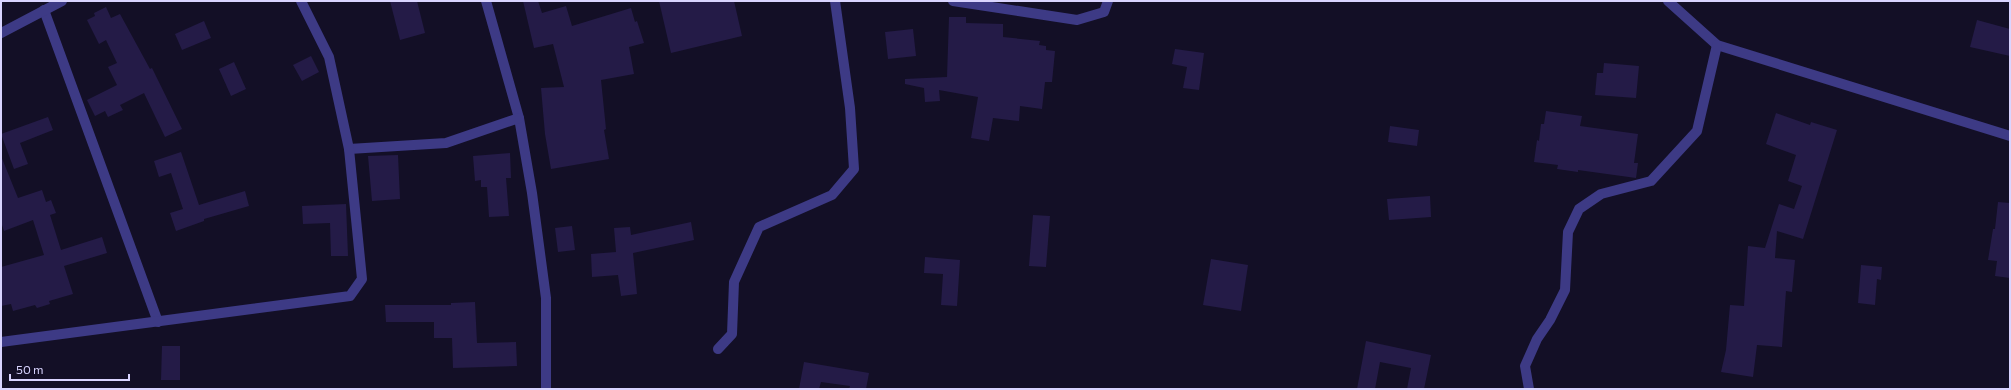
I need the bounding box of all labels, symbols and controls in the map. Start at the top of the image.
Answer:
scale bar [10,356,129,382]
text: 50 m [16,362,44,376]

